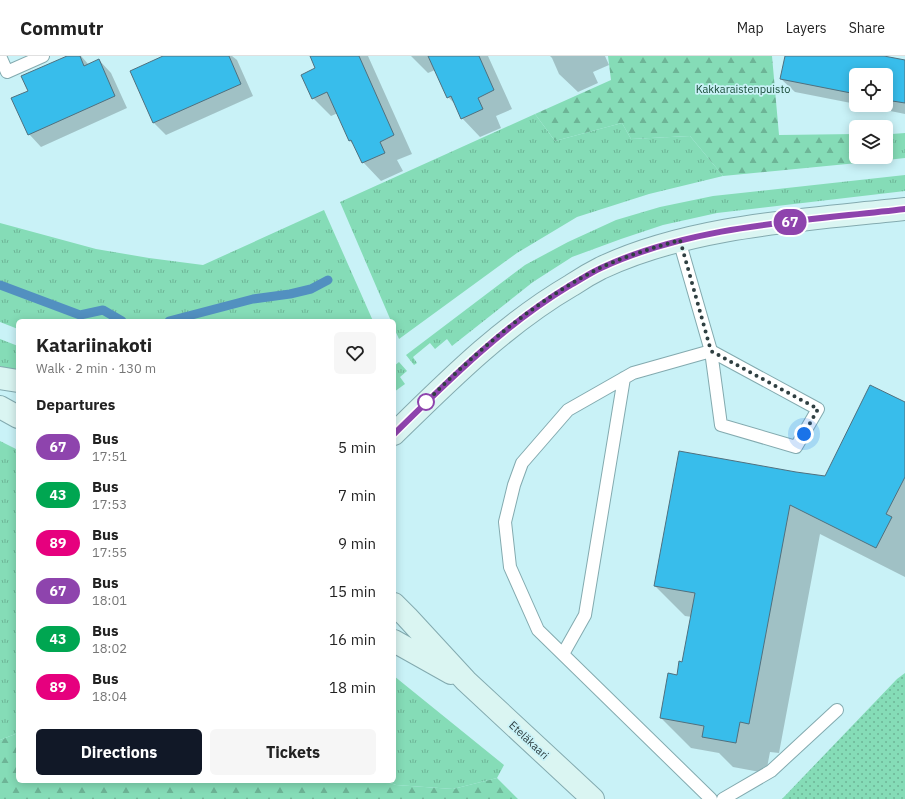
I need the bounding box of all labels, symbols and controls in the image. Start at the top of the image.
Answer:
text: Commutr [20,16,103,40]
text: Map [737,19,764,37]
text: Layers [786,19,827,37]
text: Share [849,19,885,37]
map controls [849,68,893,164]
button: locate [849,68,893,112]
park label: Kakkaraistenpuisto [696,82,790,96]
button: layers [849,120,893,164]
line badge: 67 [772,209,808,235]
text: 67 [782,213,798,231]
button: heart [334,332,376,374]
text: Katariinakoti [36,333,152,357]
text: Walk · 2 min · 130 m [36,360,156,377]
unlabelled marker [417,393,435,411]
text: Departures [36,395,115,414]
your location [794,424,814,444]
text: Bus [92,429,119,448]
text: 67 [50,438,66,456]
text: 5 min [338,438,376,457]
text: 17:51 [92,448,127,465]
text: Bus [92,477,119,496]
text: 43 [50,486,66,504]
text: 7 min [338,486,376,505]
text: 17:53 [92,496,127,513]
text: Bus [92,525,119,544]
text: 89 [50,534,66,552]
text: 9 min [338,534,376,553]
text: 17:55 [92,544,127,561]
text: Bus [92,573,119,592]
text: 67 [50,582,66,600]
text: 15 min [329,582,376,601]
text: 18:01 [92,592,127,609]
text: Bus [92,621,119,640]
text: 43 [50,630,66,648]
text: 16 min [329,630,376,649]
text: 18:02 [92,640,127,657]
text: Bus [92,669,119,688]
text: 89 [50,678,66,696]
text: 18 min [329,678,376,697]
text: 18:04 [92,688,127,705]
street label: Eteläkaari [506,718,552,762]
button: Directions [36,729,202,775]
button: Tickets [210,729,376,775]

